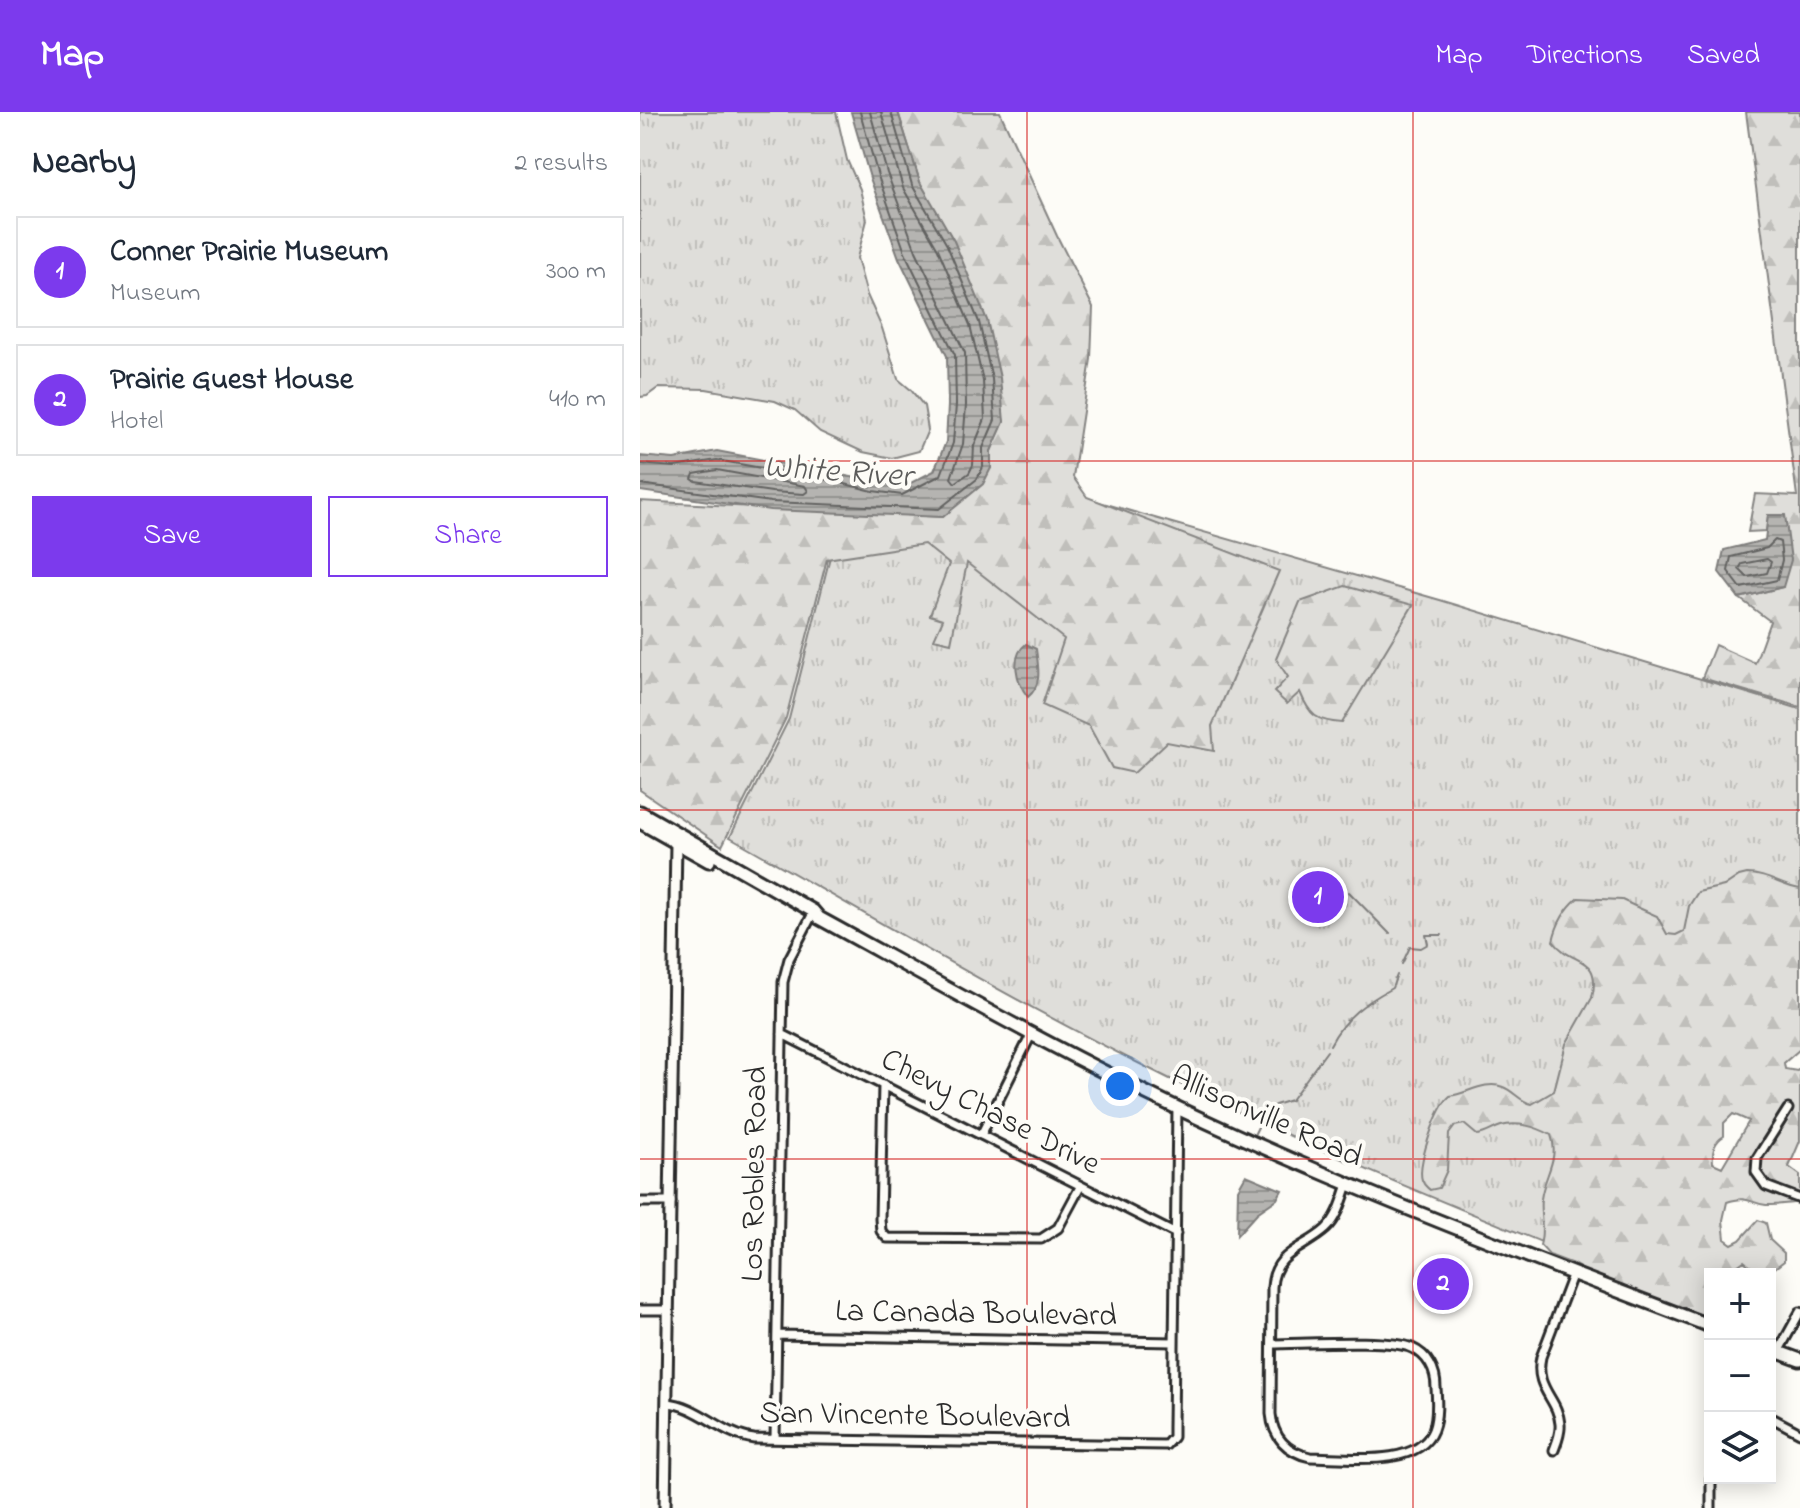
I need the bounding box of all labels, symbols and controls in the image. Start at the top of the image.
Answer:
text: Map [40,28,104,84]
text: Map [1435,36,1483,77]
text: Directions [1527,36,1643,77]
text: Saved [1687,36,1760,77]
text: Nearby [32,139,136,189]
text: 2 results [515,145,608,183]
text: Conner Prairie Museum [110,231,388,275]
text: 1 [56,253,64,291]
text: 300 m [546,253,606,291]
text: Museum [110,275,200,313]
text: Prairie Guest House [110,359,353,403]
text: 2 [54,381,66,419]
text: 410 m [549,381,606,419]
text: Hotel [110,403,163,441]
water label: White River [762,443,918,503]
button: Save [32,496,312,577]
button: Share [328,496,608,577]
pin: 1 [1292,867,1344,927]
street label: Chevy Chase Drive [872,1037,1109,1189]
street label: Allisonville Road [1162,1055,1370,1181]
street label: Los Robles Road [731,1066,781,1282]
your location [1100,1066,1140,1106]
pin: 2 [1417,1254,1469,1314]
map controls [1704,1268,1776,1484]
button: + [1704,1268,1776,1340]
street label: La Canada Boulevard [835,1289,1117,1341]
button: − [1704,1340,1776,1412]
street label: San Vincente Boulevard [759,1391,1071,1443]
button: layers [1704,1412,1776,1484]

